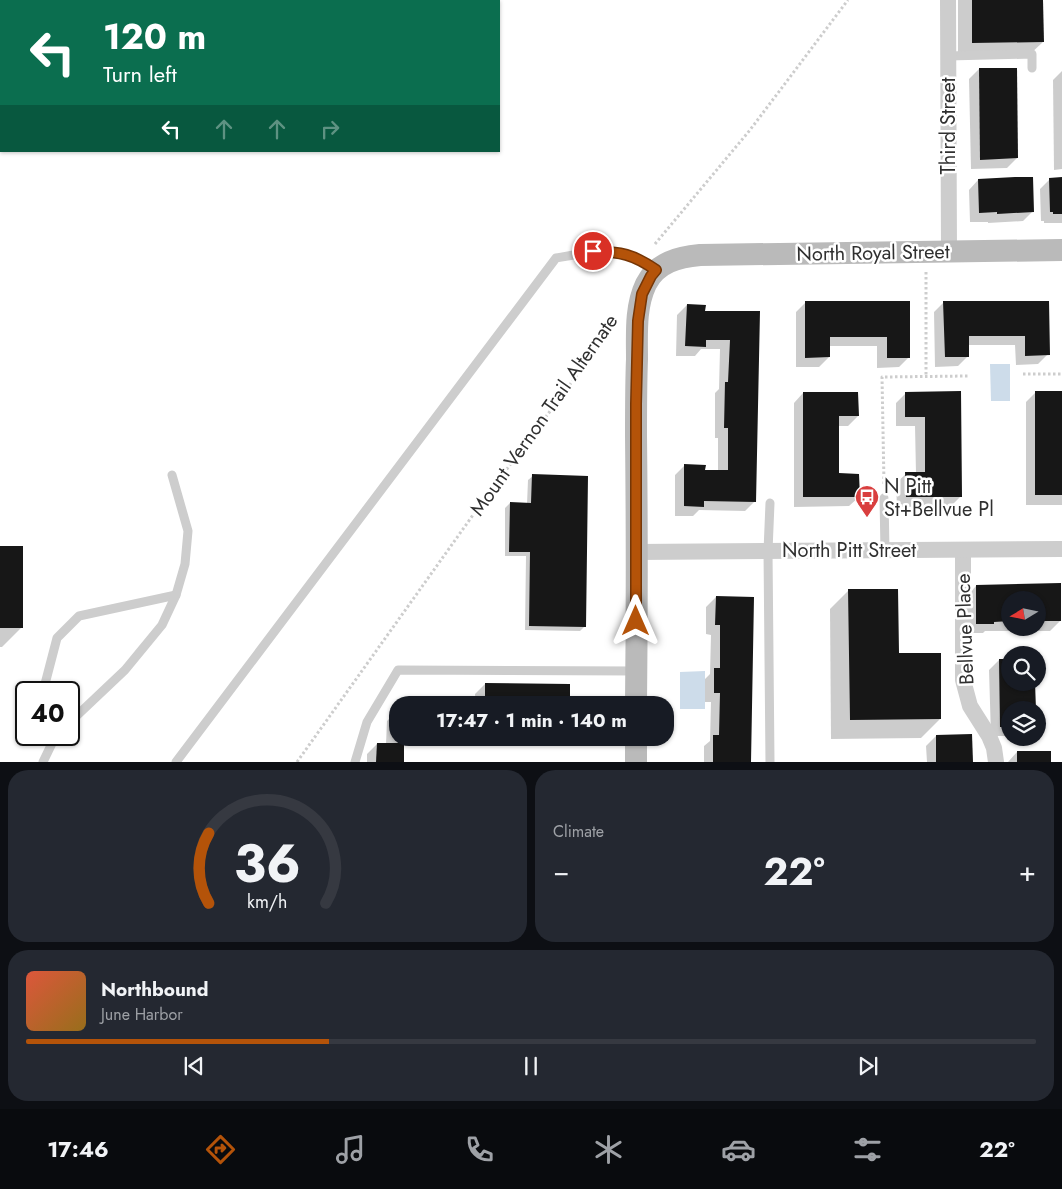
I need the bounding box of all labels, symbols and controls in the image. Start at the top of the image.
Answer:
text: 120 m [103,12,206,62]
icon: left [20,20,85,85]
text: Turn left [103,58,177,90]
street label: Third Street [934,77,963,174]
icon: left [157,115,185,143]
icon: ahead [210,115,238,143]
icon: ahead [263,115,291,143]
icon: right [316,115,344,143]
pin [572,230,614,272]
icon: arrive [579,237,607,265]
street label: North Royal Street [796,237,950,269]
street label: Mount Vernon Trail Alternate [463,308,625,522]
place label: N Pitt St+Bellvue Pl [884,472,994,524]
bus stop icon: N Pitt St+Bellvue Pl [854,484,880,518]
street label: North Pitt Street [782,536,916,565]
street label: Bellvue Place [949,573,981,685]
north arrow [1001,591,1046,636]
map controls [1001,591,1046,746]
position arrow [609,594,661,646]
button: search [1001,646,1046,691]
speed limit sign: 40 [15,681,80,746]
button: layers [1001,701,1046,746]
text: 17:47 · 1 min · 140 m [436,707,627,734]
text: Climate [553,820,604,843]
text: 36 [234,826,301,902]
text: 22° [764,844,825,899]
text: − [553,851,570,892]
text: + [1019,851,1036,892]
text: km/h [247,889,288,915]
text: Northbound [101,976,208,1003]
text: June Harbor [101,1003,183,1026]
icon: previous [180,1052,208,1080]
icon: pause [517,1052,545,1080]
icon: next [854,1052,882,1080]
icon: directions [203,1132,238,1167]
icon: music [333,1132,368,1167]
icon: phone [462,1132,497,1167]
icon: climate [591,1132,626,1167]
icon: car [721,1132,756,1167]
icon: filters [850,1132,885,1167]
text: 17:46 [47,1133,109,1165]
text: 22° [979,1133,1015,1165]

